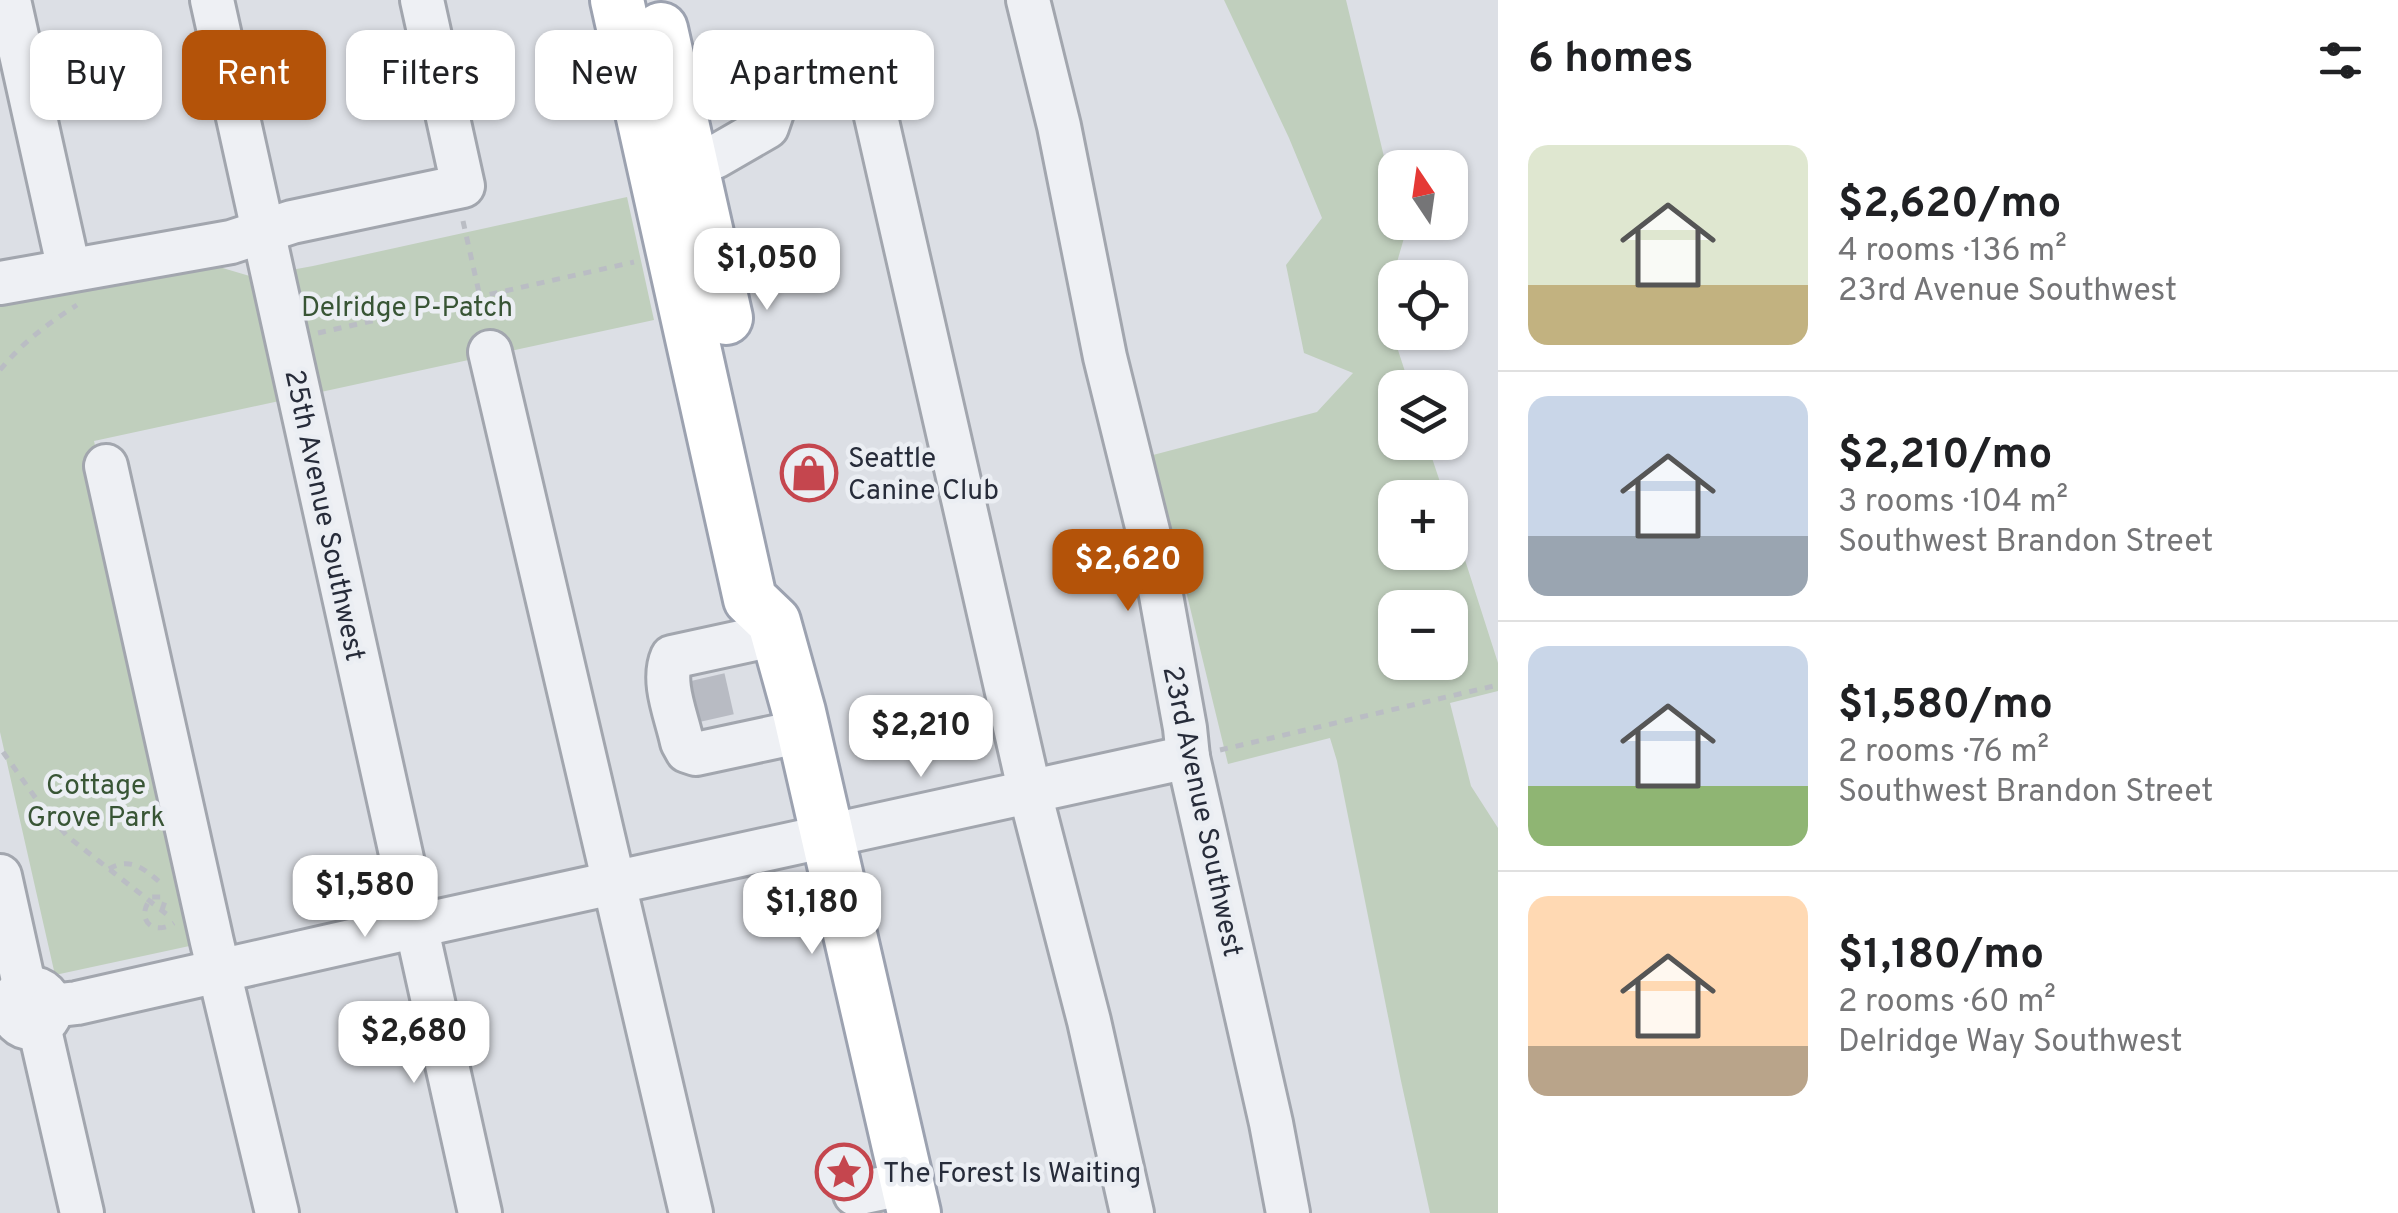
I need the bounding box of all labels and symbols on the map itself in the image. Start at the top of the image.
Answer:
north arrow [1378,150,1468,240]
pin: $1,050 [686,228,848,313]
park label: Delridge P-Patch [301,291,513,327]
street label: 25th Avenue Southwest [275,367,372,665]
place label: Seattle Canine Club [848,442,999,510]
shop icon: Seattle Canine Club [779,443,839,503]
pin: $2,620 [1047,529,1209,614]
street label: 23rd Avenue Southwest [1153,663,1250,960]
pin: $2,210 [840,695,1002,780]
park label: Cottage Grove Park [27,769,165,837]
pin: $1,580 [284,855,446,940]
pin: $1,180 [731,872,893,957]
pin: $2,680 [333,1001,495,1086]
place icon: The Forest Is Waiting [814,1142,874,1202]
place label: The Forest Is Waiting [883,1157,1141,1193]

